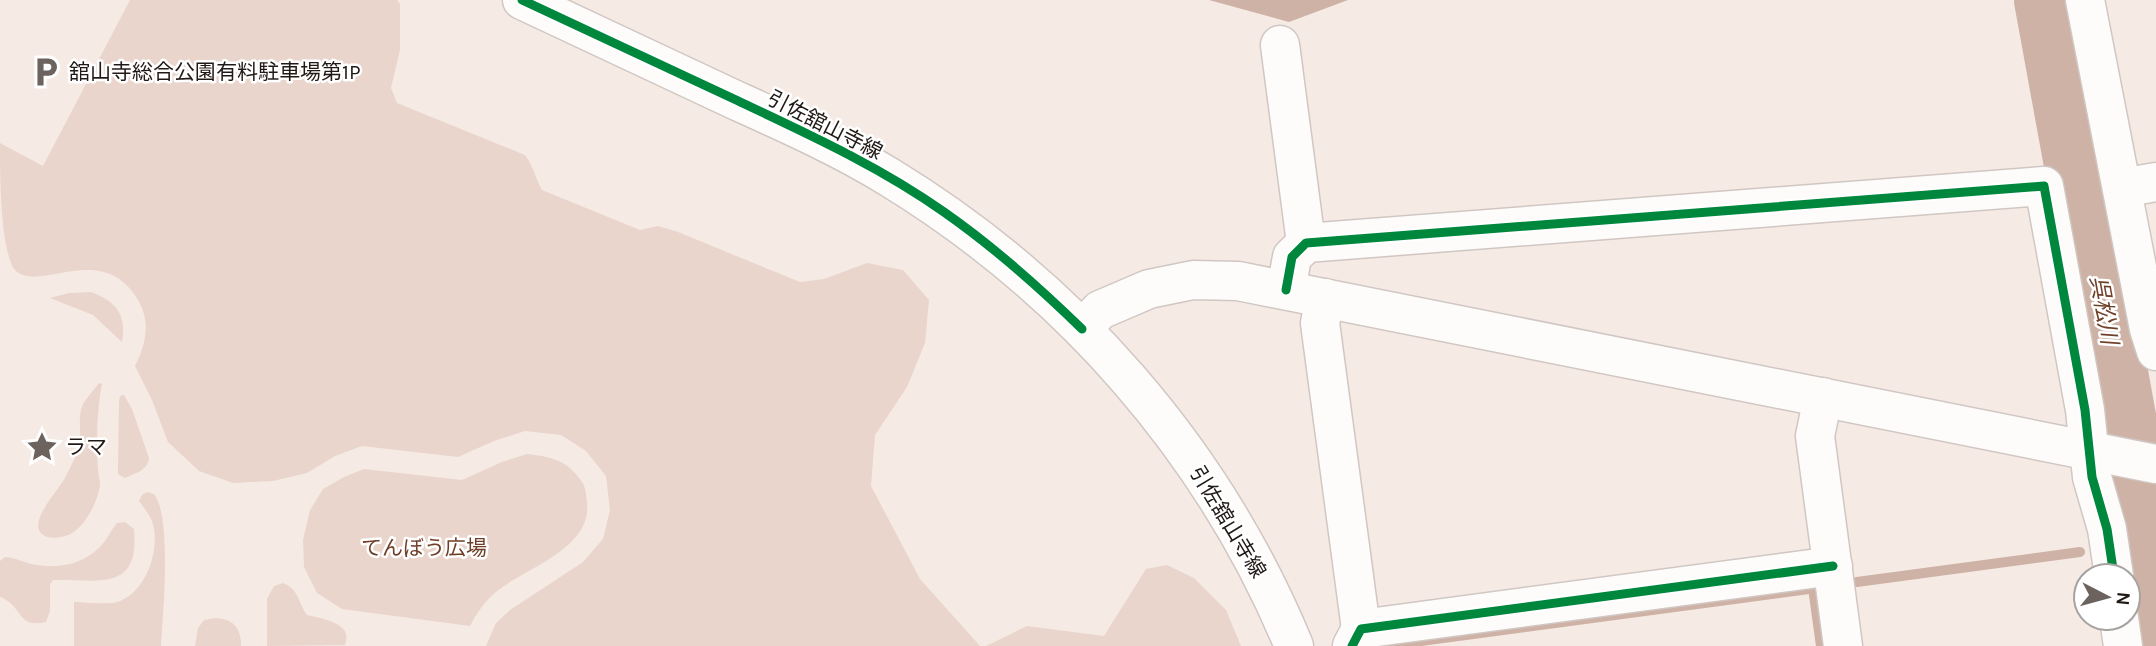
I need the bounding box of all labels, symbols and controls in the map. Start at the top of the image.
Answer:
parking icon: 舘山寺総合公園有料駐車場第1P [29,55,63,89]
place label: 舘山寺総合公園有料駐車場第1P [69,60,361,84]
street label: 引佐舘山寺線 [763,86,887,164]
water label: 呉松川 [2085,274,2124,349]
place icon: ラマ [25,430,59,464]
place label: ラマ [65,435,107,459]
street label: 引佐舘山寺線 [1185,462,1271,582]
park label: てんぼう広場 [361,536,487,560]
north arrow [2072,562,2142,632]
text: N [2111,591,2135,607]

